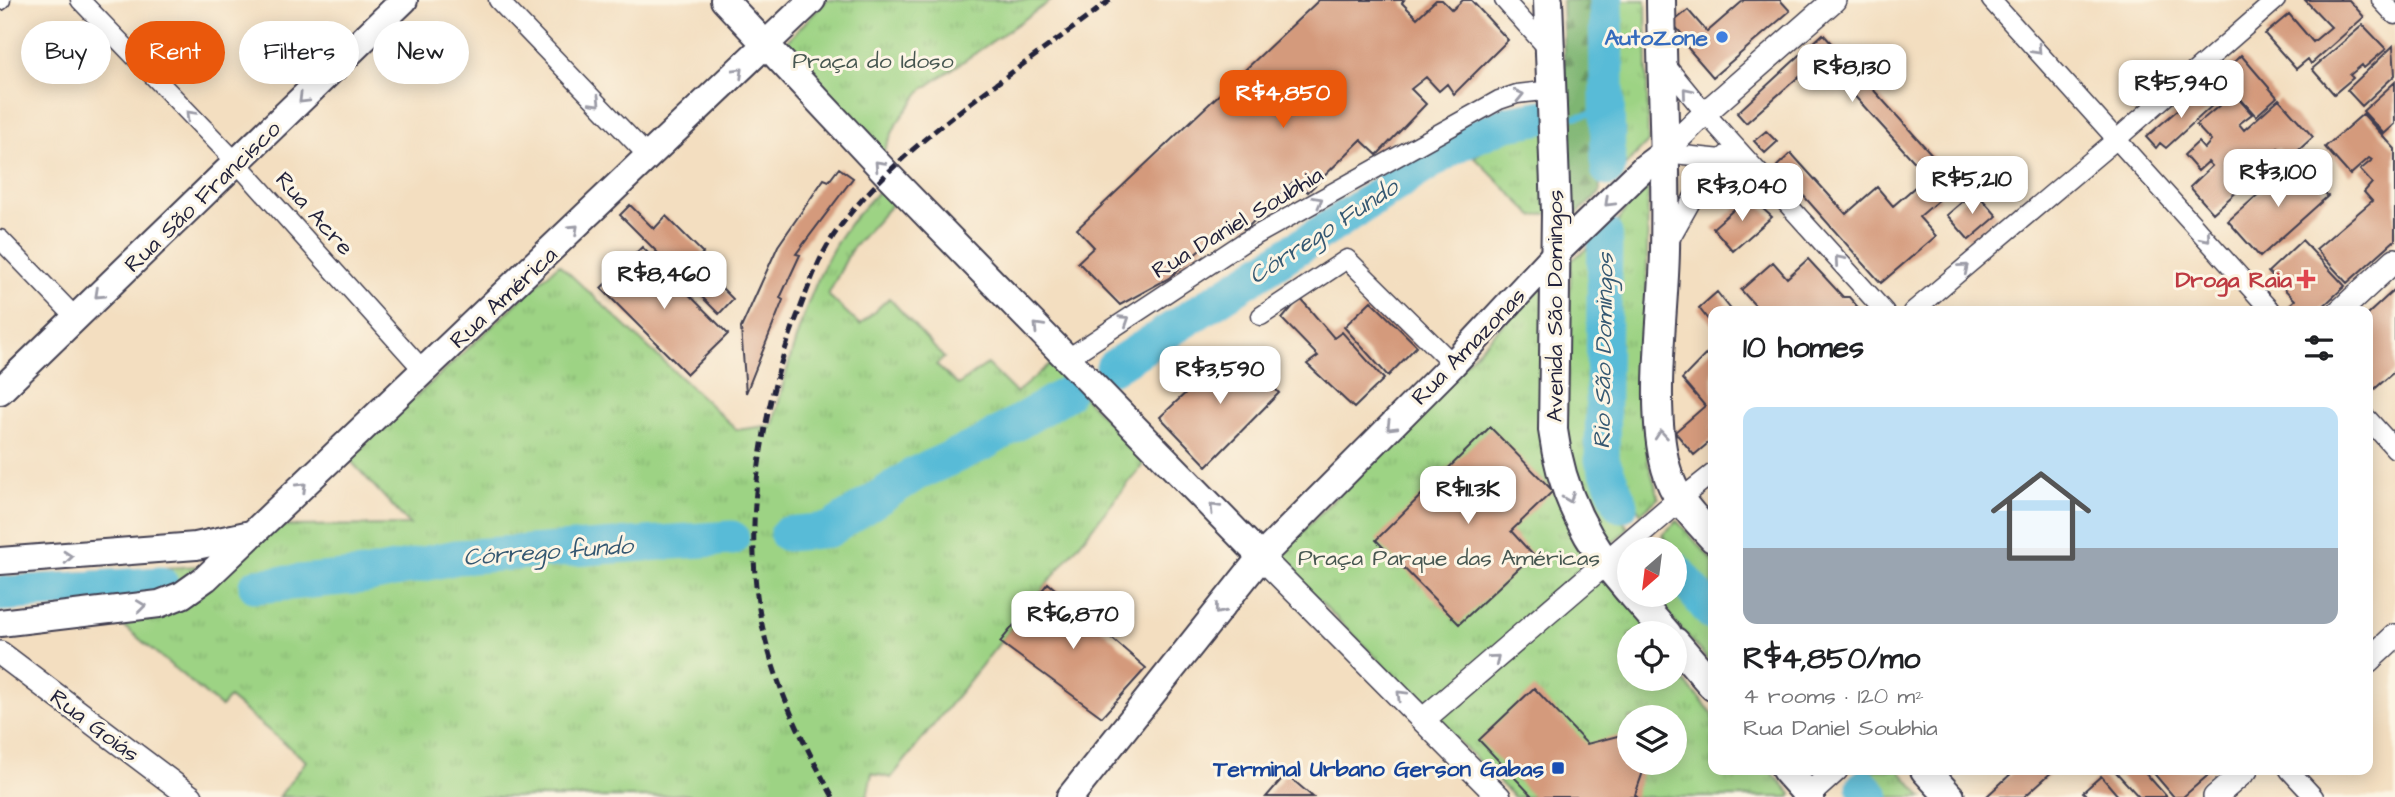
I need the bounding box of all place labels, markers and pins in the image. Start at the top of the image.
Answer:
place label: AutoZone [1604,22,1709,54]
marker: AutoZone [1714,29,1730,45]
pin: R$8,130 [1787,44,1917,104]
pin: R$5,940 [2116,60,2246,120]
pin: R$4,850 [1218,71,1348,130]
pin: R$3,100 [2213,150,2343,209]
pin: R$5,210 [1907,156,2037,216]
pin: R$3,040 [1677,164,1807,223]
pin: R$8,460 [599,252,729,311]
place label: Droga Raia [2175,264,2292,297]
marker: Droga Raia [2298,271,2314,287]
pin: R$3,590 [1155,346,1285,406]
pin: R$11.3K [1403,466,1533,526]
pin: R$6,870 [1008,592,1138,651]
place label: Terminal Urbano Gerson Gabas [1212,753,1544,785]
marker: Terminal Urbano Gerson Gabas [1550,760,1566,776]

